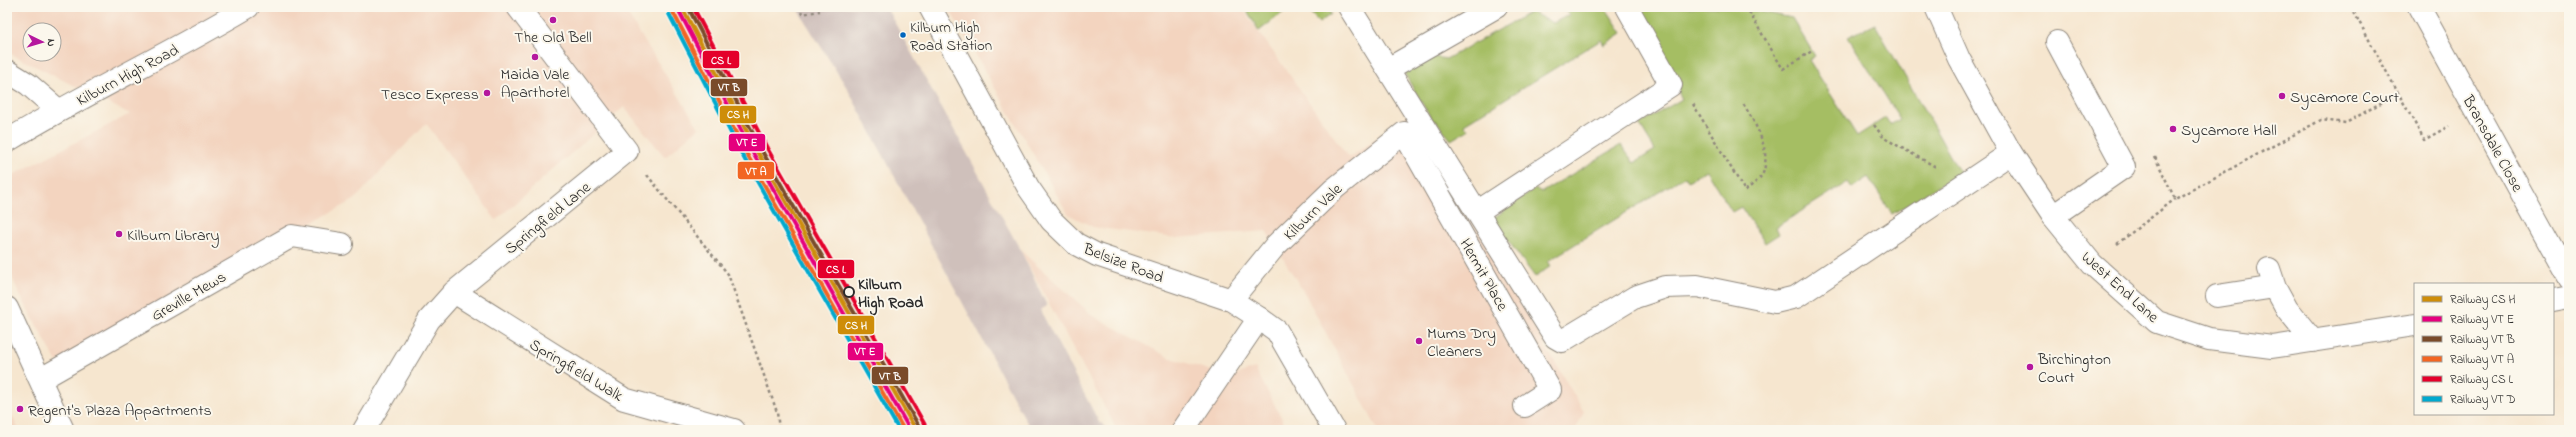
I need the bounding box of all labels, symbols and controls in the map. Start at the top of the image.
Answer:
marker: The Old Bell [548,15,558,25]
place label: Kilburn High Road Station [910,17,992,57]
north arrow [22,22,62,62]
place label: The Old Bell [514,26,592,50]
marker: Kilburn High Road Station [898,30,908,40]
text: N [43,38,59,47]
street label: Kilburn High Road [72,39,183,113]
line badge: CS L [702,50,740,69]
marker: Maida Vale Aparthotel [530,52,540,62]
text: CS L [711,53,732,69]
place label: Maida Vale Aparthotel [501,63,570,105]
line badge: VT B [710,78,748,97]
text: VT B [717,80,740,96]
place label: Tesco Express [381,83,479,107]
place label: Sycamore Court [2290,86,2399,110]
marker: Tesco Express [482,88,492,98]
street label: Bransdale Close [2455,90,2529,197]
marker: Sycamore Court [2277,91,2287,101]
line badge: CS H [719,105,757,124]
text: CS H [727,107,750,123]
place label: Sycamore Hall [2181,119,2277,143]
marker: Sycamore Hall [2168,124,2178,134]
line badge: VT E [728,133,766,152]
text: VT E [736,135,758,151]
line badge: VT A [737,161,775,180]
text: VT A [745,164,767,180]
street label: Springfield Lane [500,176,597,261]
street label: Kilburn Vale [1279,178,1349,247]
place label: Kilburn Library [127,224,220,248]
marker: Kilburn Library [114,229,124,239]
street label: Hermit Place [1453,234,1514,316]
street label: Belsize Road [1079,237,1167,290]
street label: West End Lane [2075,246,2164,330]
line badge: CS L [817,259,855,279]
text: CS L [826,262,847,278]
street label: Greville Mews [147,266,231,328]
place label: Kilburn High Road [858,273,923,316]
legend [2414,283,2554,415]
marker: Kilburn High Road [843,286,855,298]
text: Railway CS H [2450,291,2516,310]
text: Railway VT E [2450,311,2514,330]
line badge: CS H [837,315,875,335]
text: CS H [845,318,868,334]
place label: Mums Dry Cleaners [1427,322,1496,364]
text: Railway VT B [2450,331,2515,350]
street label: Springfield Walk [524,333,628,409]
marker: Mums Dry Cleaners [1414,336,1424,346]
line badge: VT E [847,342,884,361]
text: VT E [854,344,876,360]
place label: Birchington Court [2037,348,2111,390]
text: Railway VT A [2450,351,2514,370]
marker: Birchington Court [2025,362,2035,372]
line badge: VT B [871,366,909,385]
text: VT B [878,369,901,385]
text: Railway CS L [2450,371,2514,390]
text: Railway VT D [2450,391,2516,410]
place label: Regent's Plaza Appartments [28,399,212,423]
marker: Regent's Plaza Appartments [15,404,25,414]

